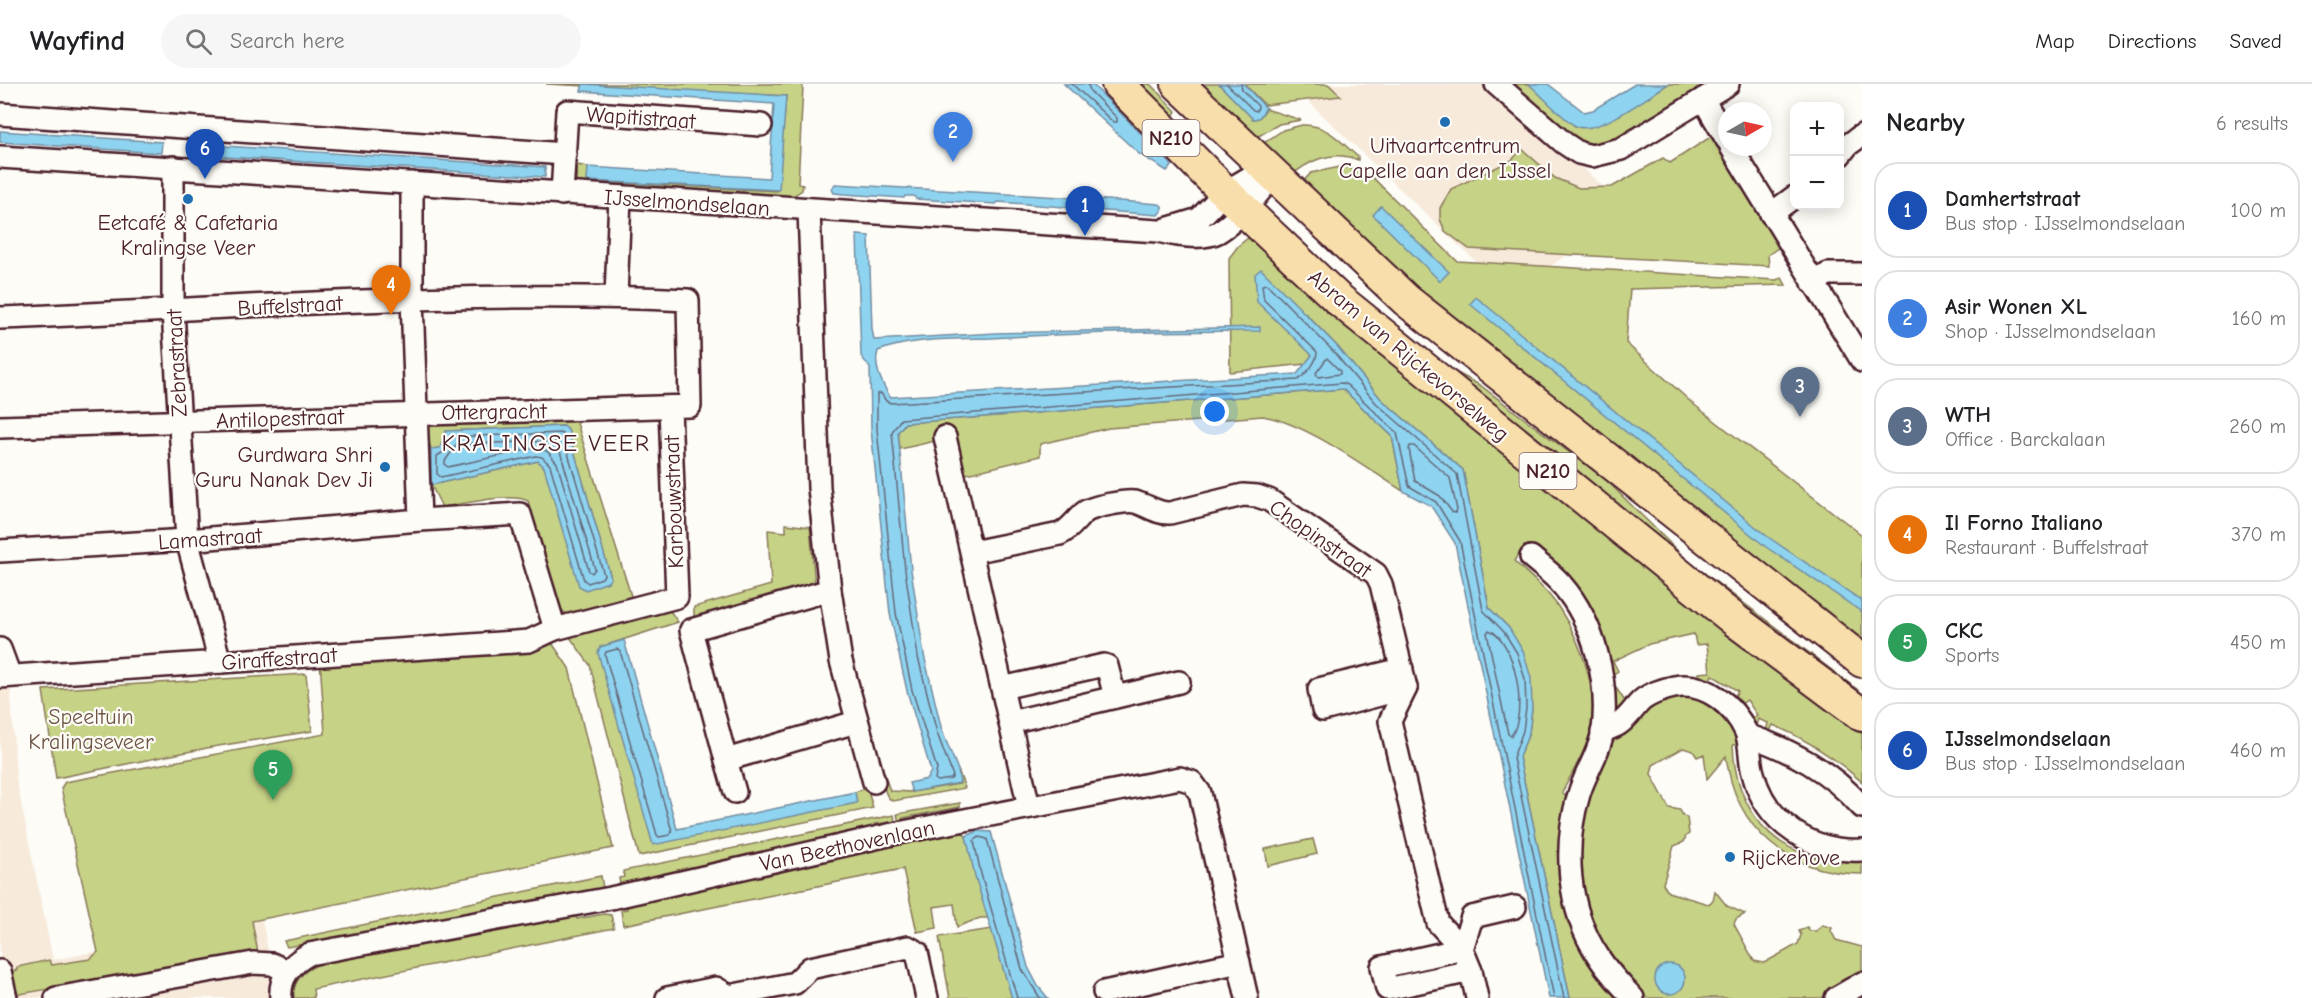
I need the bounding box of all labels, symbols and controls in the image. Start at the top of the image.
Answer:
search box [161,14,581,68]
text: Wayfind [30,25,125,57]
icon: search [182,25,215,58]
text: Search here [230,28,345,54]
text: Map [2035,29,2075,53]
text: Directions [2108,29,2197,53]
text: Saved [2230,29,2282,53]
street label: Wapitistraat [585,101,697,135]
north arrow [1718,102,1772,156]
map controls [1790,102,1844,210]
button: + [1790,102,1844,156]
text: Nearby [1886,108,1965,138]
pin: 2 [934,112,972,162]
text: 6 results [2216,112,2288,135]
marker: Uitvaartcentrum Capelle aan den IJssel [1438,115,1452,129]
road number: N210 [1142,120,1200,156]
pin: 6 [186,130,224,179]
place label: Uitvaartcentrum Capelle aan den IJssel [1339,133,1551,184]
button: − [1790,156,1844,210]
street label: IJsselmondselaan [603,184,771,222]
pin: 1 [1066,186,1104,236]
text: Damhertstraat [1945,186,2080,212]
marker: Eetcafé & Cafetaria Kralingse Veer [181,192,195,206]
text: 1 [1904,199,1911,222]
text: 100 m [2231,199,2286,222]
place label: Eetcafé & Cafetaria Kralingse Veer [98,210,278,261]
text: Bus stop · IJsselmondselaan [1945,212,2185,235]
street label: Abram van Rijckevorselweg [1303,264,1514,447]
pin: 4 [372,266,410,315]
street label: Buffelstraat [237,290,344,322]
text: Asir Wonen XL [1945,294,2087,320]
text: 2 [1903,307,1912,330]
text: 160 m [2232,307,2286,330]
street label: Zebrastraat [161,308,193,418]
text: Shop · IJsselmondselaan [1945,320,2156,343]
pin: 3 [1780,368,1820,417]
your location [1200,397,1229,426]
street label: Ottergracht [441,398,548,426]
text: WTH [1945,402,1991,428]
street label: Antilopestraat [216,404,345,434]
text: 3 [1903,415,1912,438]
text: 260 m [2229,415,2286,438]
text: Office · Barckalaan [1945,428,2105,451]
district label: KRALINGSE VEER [442,429,650,457]
street label: Karbouwstraat [659,434,689,569]
place label: Gurdwara Shri Guru Nanak Dev Ji [195,442,373,493]
road number: N210 [1520,453,1576,489]
marker: Gurdwara Shri Guru Nanak Dev Ji [378,460,392,474]
street label: Chopinstraat [1264,494,1377,584]
text: Il Forno Italiano [1945,510,2103,536]
street label: Lamastraat [157,522,264,556]
text: 4 [1903,523,1912,546]
text: 370 m [2231,523,2286,546]
text: Restaurant · Buffelstraat [1945,536,2148,559]
text: CKC [1945,618,1983,644]
text: 5 [1902,631,1913,654]
text: 450 m [2230,631,2286,654]
street label: Giraffestraat [220,642,339,676]
text: Sports [1945,644,1999,667]
park label: Speeltuin Kralingseveer [28,704,154,755]
text: IJsselmondselaan [1945,726,2111,752]
text: 6 [1902,739,1913,762]
text: 460 m [2230,739,2286,762]
pin: 5 [254,750,292,800]
text: Bus stop · IJsselmondselaan [1945,752,2185,775]
street label: Van Beethovenlaan [757,815,937,877]
place label: Rijckehove [1742,845,1840,871]
marker: Rijckehove [1723,850,1737,864]

